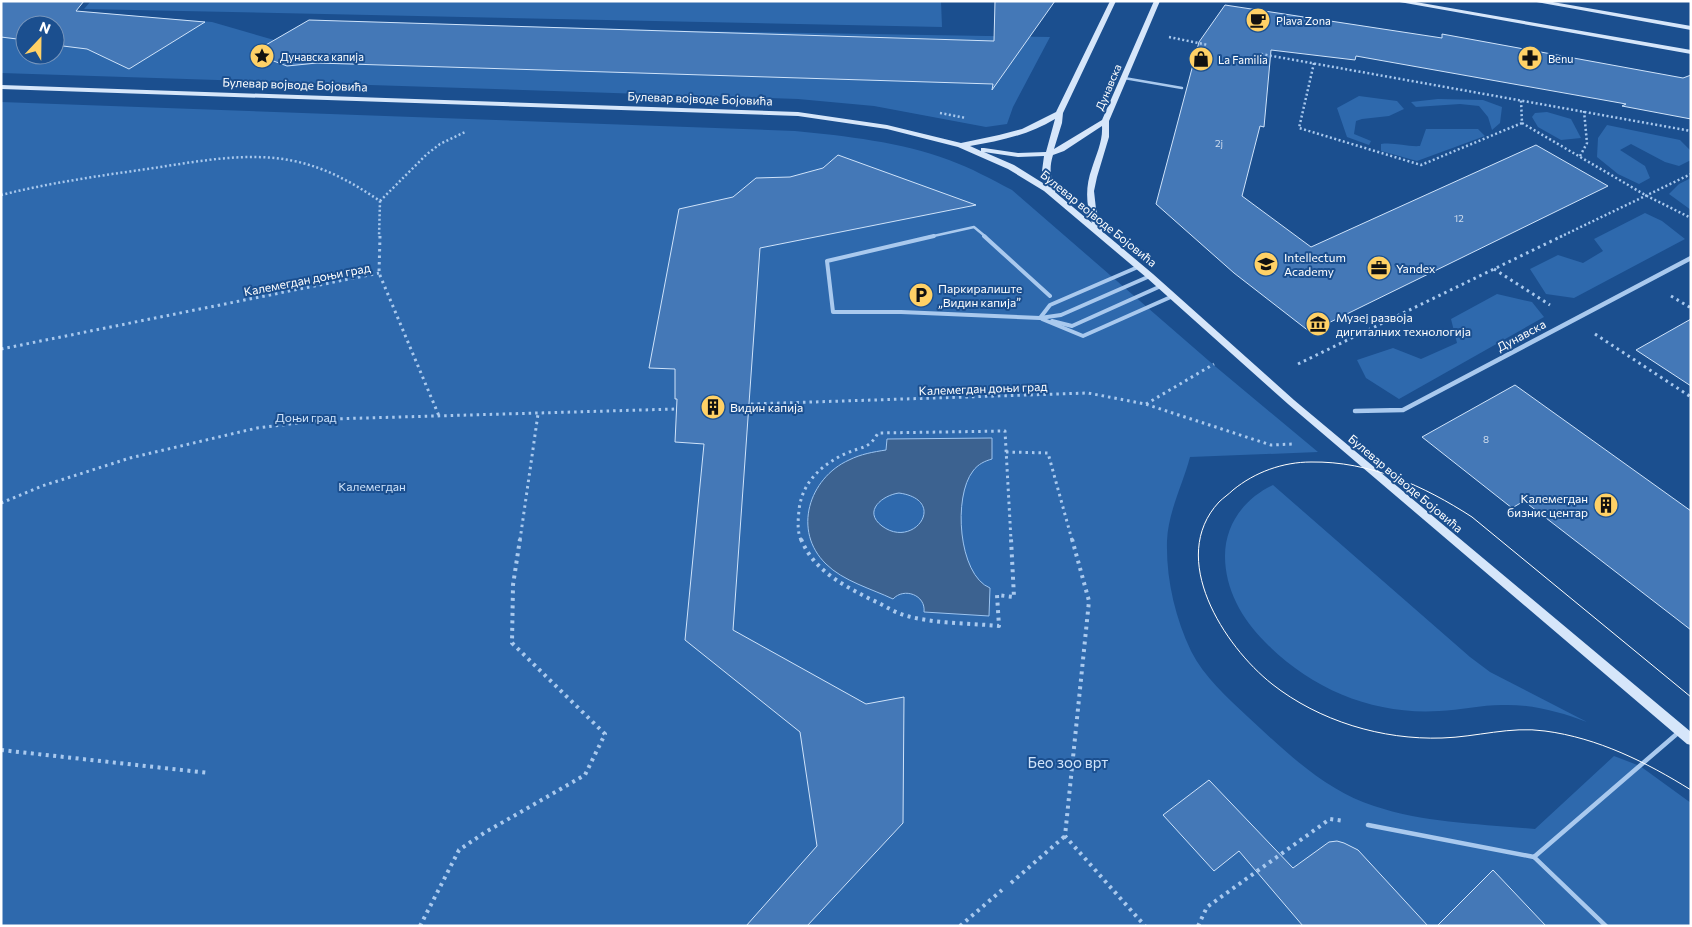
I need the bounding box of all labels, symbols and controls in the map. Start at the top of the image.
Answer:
cafe icon: Plava Zona [1245,7,1271,33]
place label: Plava Zona [1276,14,1331,27]
north arrow [15,15,65,65]
text: N [37,18,53,37]
place icon: Дунавска капија [249,43,275,69]
pharmacy icon: Benu [1517,45,1543,71]
shop icon: La Familia [1188,46,1214,72]
place label: Дунавска капија [280,50,364,63]
place label: Benu [1548,52,1573,65]
place label: La Familia [1218,53,1268,66]
street label: Дунавска [1092,62,1124,112]
street label: Булевар војводе Бојовића [222,74,368,94]
street label: Булевар војводе Бојовића [627,88,773,108]
house number: 2j [1215,137,1223,149]
street label: Булевар војводе Бојовића [1038,167,1160,269]
house number: 12 [1454,212,1464,224]
place label: Intellectum Academy [1284,250,1346,278]
school or university icon: Intellectum Academy [1253,251,1279,277]
office icon: Yandex [1366,255,1392,281]
street label: Калемегдан доњи град [242,260,372,298]
place label: Yandex [1396,261,1436,275]
place label: Паркиралиште „Видин капија” [938,281,1022,309]
parking icon: Паркиралиште „Видин капија” [908,282,934,308]
place label: Музеј развоја дигиталних технологија [1336,310,1471,338]
museum icon: Музеј развоја дигиталних технологија [1305,311,1331,337]
street label: Дунавска [1494,316,1548,354]
street label: Калемегдан доњи град [918,379,1048,397]
building icon: Видин капија [700,394,726,420]
place label: Видин капија [730,400,803,414]
park label: Доњи град [275,410,337,424]
street label: Булевар војводе Бојовића [1346,431,1466,535]
house number: 8 [1483,433,1489,445]
park label: Калемегдан [338,479,406,493]
place label: Калемегдан бизнис центар [1507,491,1588,519]
building icon: Калемегдан бизнис центар [1593,492,1619,518]
park label: Бео зоо врт [1028,753,1108,771]

